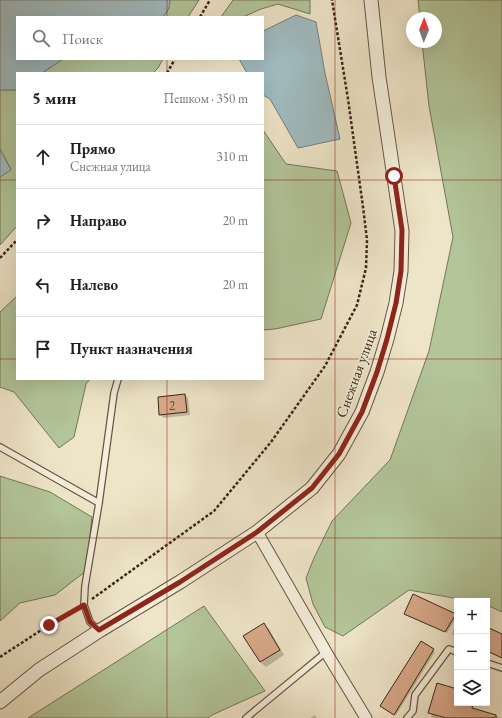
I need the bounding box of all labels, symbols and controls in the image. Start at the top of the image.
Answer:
north arrow [406,12,442,48]
search box [16,16,264,60]
icon: search [30,27,52,49]
text: Поиск [62,29,103,48]
text: 5 мин [32,87,76,109]
text: Пешком · 350 m [164,90,248,107]
text: Прямо [70,139,115,158]
icon: ahead [32,146,54,168]
text: 310 m [217,148,248,165]
text: Снежная улица [70,158,151,175]
route start [385,167,403,185]
icon: right [32,210,54,232]
text: Направо [70,211,127,230]
text: 20 m [223,212,248,229]
icon: left [32,274,54,296]
text: Налево [70,275,118,294]
text: 20 m [223,276,248,293]
street label: Снежная улица [331,326,381,420]
icon: arrive [32,338,54,360]
text: Пункт назначения [70,339,193,358]
house number: 2 [169,397,176,414]
map controls [454,598,490,706]
button: + [454,598,490,634]
route end [40,616,58,634]
button: − [454,634,490,670]
button: layers [454,670,490,706]

